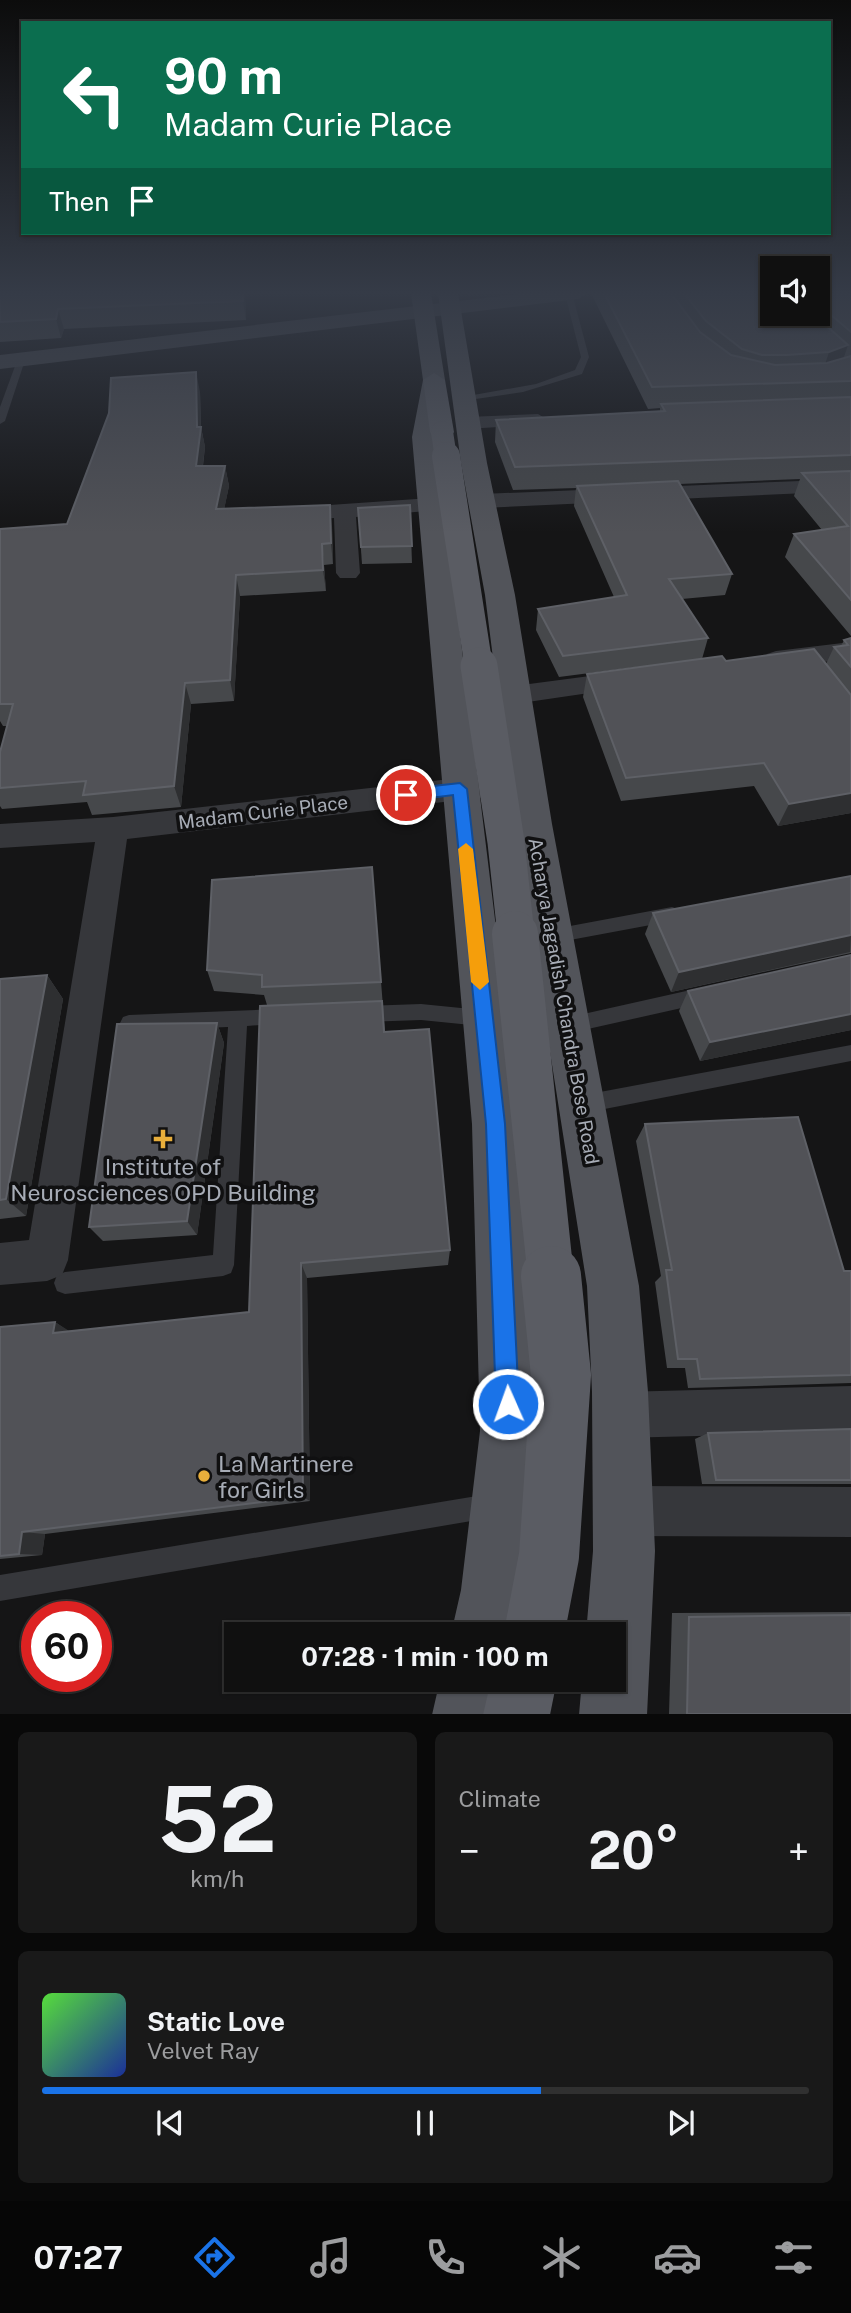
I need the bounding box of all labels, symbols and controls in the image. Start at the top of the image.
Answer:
text: 90 m [164,47,283,105]
icon: left [49,49,140,140]
text: Madam Curie Place [164,106,452,143]
icon: arrive [123,182,161,220]
text: Then [49,186,109,217]
map controls [760,256,830,326]
button: sound [760,256,830,326]
pin [376,765,436,825]
icon: arrive [387,776,425,814]
street label: Madam Curie Place [177,791,349,833]
street label: Acharya Jagadish Chandra Bose Road [524,836,604,1166]
marker: Institute of Neurosciences OPD Building [153,1129,173,1149]
place label: Institute of Neurosciences OPD Building [10,1153,316,1206]
position arrow [471,1367,545,1441]
place label: La Martinere for Girls [218,1450,354,1503]
marker: La Martinere for Girls [196,1468,212,1484]
speed limit sign: 60 [21,1601,112,1692]
text: 07:28 · 1 min · 100 m [301,1641,549,1672]
text: 52 [158,1766,277,1872]
text: Climate [459,1785,541,1812]
text: 20° [588,1820,679,1881]
text: − [459,1829,480,1874]
text: + [788,1829,809,1874]
text: km/h [190,1865,244,1892]
text: Static Love [147,2006,285,2037]
text: Velvet Ray [147,2037,259,2064]
icon: previous [151,2104,189,2142]
icon: pause [406,2104,444,2142]
icon: next [662,2104,700,2142]
icon: directions [190,2233,239,2282]
icon: music [306,2233,355,2282]
icon: phone [421,2233,470,2282]
icon: climate [537,2233,586,2282]
icon: car [653,2233,702,2282]
icon: filters [769,2233,818,2282]
text: 07:27 [33,2239,123,2276]

